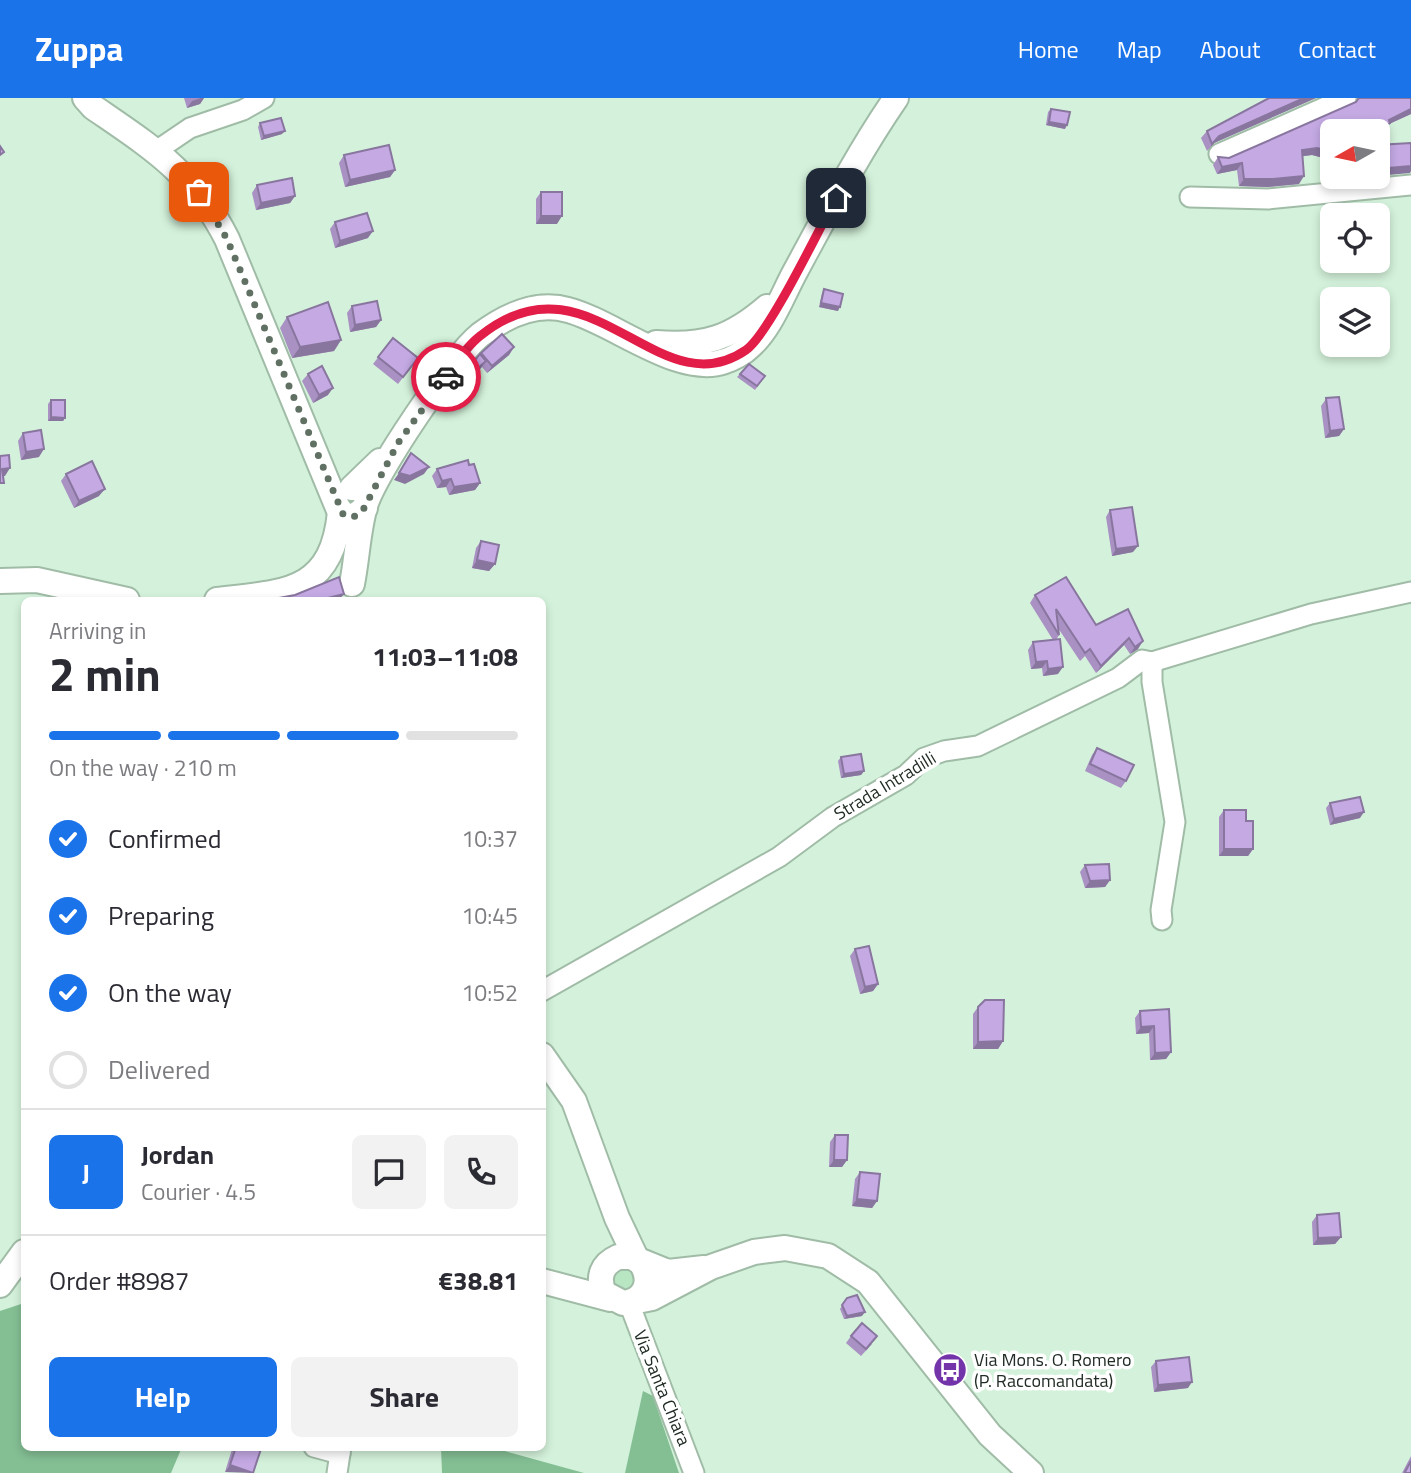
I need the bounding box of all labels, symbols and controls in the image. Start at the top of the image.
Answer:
text: Zuppa [35,24,123,74]
text: Home [1018,31,1079,67]
text: Map [1117,31,1162,67]
text: About [1200,31,1260,67]
text: Contact [1298,31,1376,67]
north arrow [1320,119,1390,189]
map controls [1320,119,1390,357]
pin [169,162,229,222]
pin [806,168,866,228]
icon: bag [180,173,218,211]
icon: home [817,179,855,217]
button: locate [1320,203,1390,273]
button: layers [1320,287,1390,357]
courier [411,342,481,412]
icon: car [427,358,465,396]
text: Arriving in [49,613,146,648]
text: 11:03–11:08 [372,637,518,676]
text: 2 min [49,639,161,709]
street label: Strada Intradilli [829,744,941,827]
text: On the way · 210 m [49,750,237,785]
text: Confirmed [108,819,222,858]
icon: check [49,820,87,858]
text: 10:37 [461,821,518,856]
text: Preparing [108,896,214,935]
icon: check [49,897,87,935]
text: 10:45 [461,898,518,933]
text: On the way [108,973,232,1012]
icon: check [49,974,87,1012]
text: 10:52 [461,975,518,1010]
text: Delivered [108,1050,211,1089]
text: Jordan [141,1135,214,1174]
button: chat [352,1135,426,1209]
button: phone [444,1135,518,1209]
text: J [82,1153,90,1192]
text: Courier · 4.5 [141,1174,256,1209]
text: Order #8987 [49,1261,189,1300]
text: €38.81 [439,1261,518,1300]
street label: Via Santa Chiara [627,1326,698,1450]
place label: Via Mons. O. Romero (P. Raccomandata) [974,1346,1131,1394]
bus stop icon: Via Mons. O. Romero (P. Raccomandata) [931,1351,969,1389]
button: Help [49,1357,277,1437]
button: Share [291,1357,518,1437]

